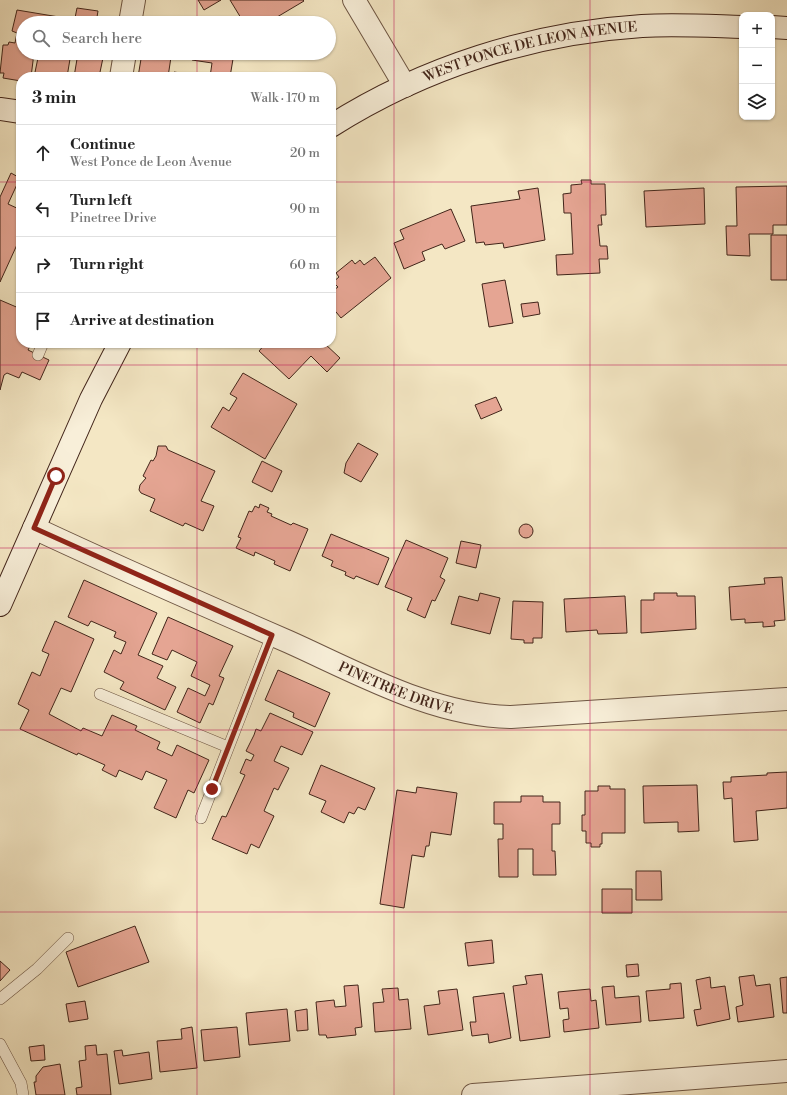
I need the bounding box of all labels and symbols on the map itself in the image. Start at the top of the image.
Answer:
street label: WEST PONCE DE LEON AVENUE [420,18,638,87]
route start [47,467,65,485]
street label: PINETREE DRIVE [335,658,455,719]
route end [203,780,221,798]

